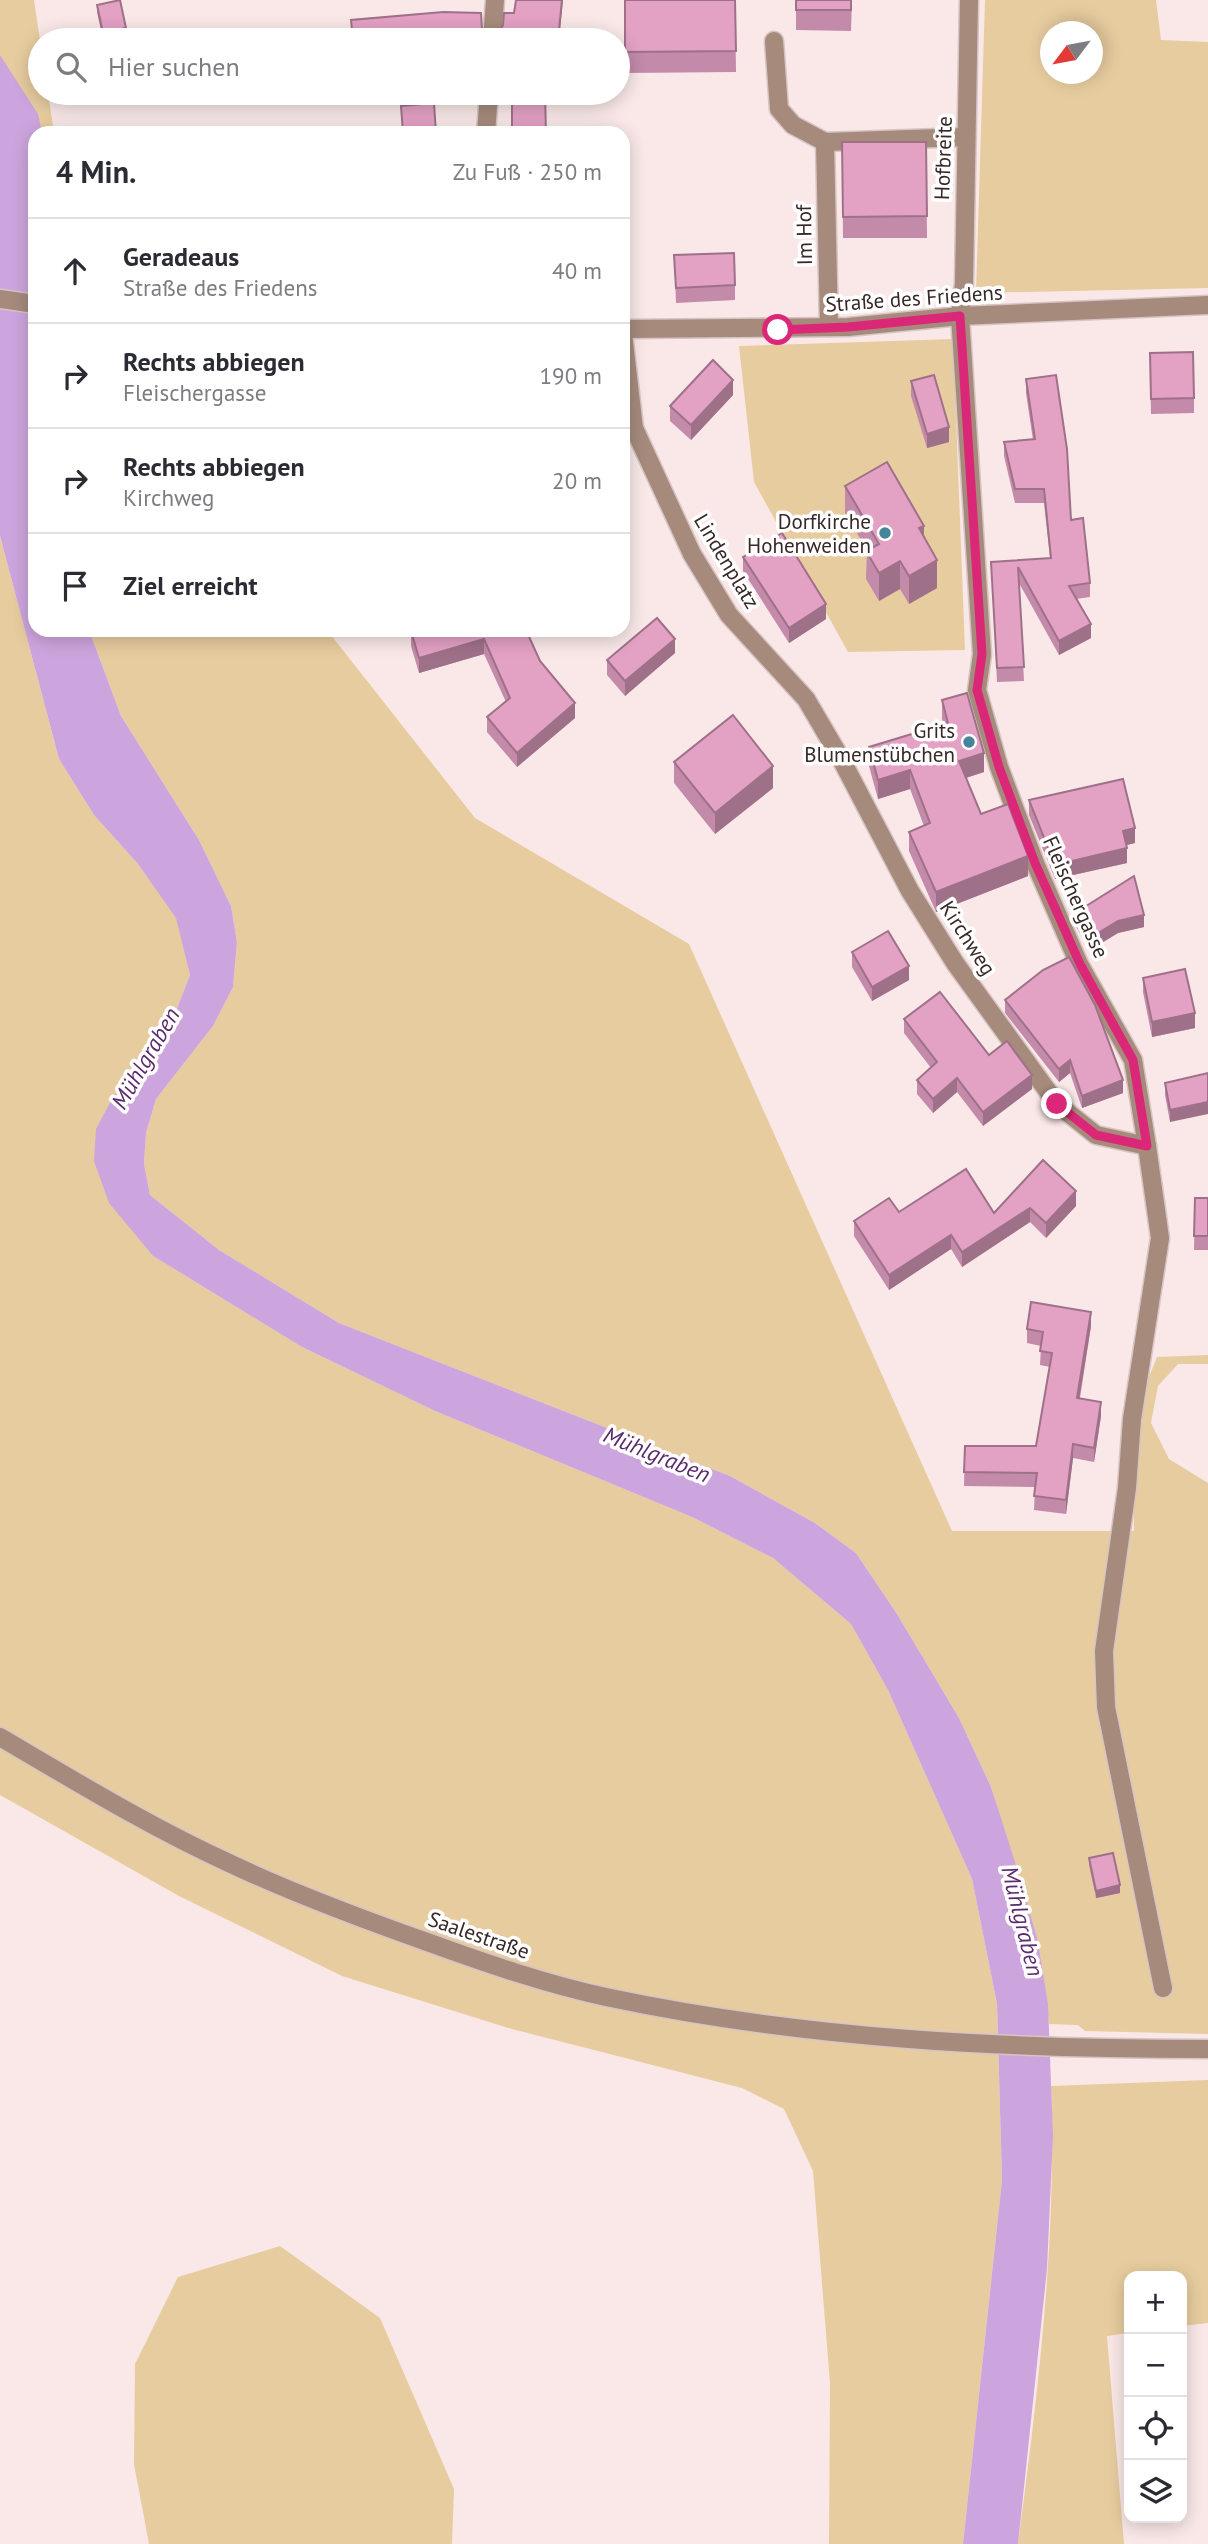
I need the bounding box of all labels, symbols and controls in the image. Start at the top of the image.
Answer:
north arrow [1040,21,1103,84]
search box [28,28,630,105]
icon: search [52,48,90,86]
text: Hier suchen [108,50,240,83]
street label: Hofbreite [928,115,958,201]
text: 4 Min. [56,152,136,191]
text: Zu Fuß · 250 m [453,157,602,186]
street label: Im Hof [790,203,818,266]
text: Geradeaus [123,240,239,273]
icon: ahead [56,252,94,290]
text: 40 m [552,256,602,285]
text: Straße des Friedens [123,273,317,302]
street label: Straße des Friedens [825,278,1003,318]
route start [762,314,793,345]
text: Rechts abbiegen [123,345,305,378]
icon: right [56,357,94,395]
text: 190 m [540,361,602,390]
text: Fleischergasse [123,378,266,407]
text: Rechts abbiegen [123,450,305,483]
icon: right [56,462,94,500]
text: 20 m [552,466,602,495]
text: Kirchweg [123,483,214,512]
place label: Dorfkirche Hohenweiden [747,508,871,559]
street label: Lindenplatz [688,509,766,613]
marker: Dorfkirche Hohenweiden [877,525,893,541]
icon: arrive [56,567,94,605]
text: Ziel erreicht [123,569,258,602]
place label: Grits Blumenstübchen [804,717,955,768]
marker: Grits Blumenstübchen [961,734,977,750]
street label: Fleischergasse [1037,832,1115,962]
street label: Kirchweg [934,896,1002,980]
water label: Mühlgraben [104,1002,186,1114]
route end [1041,1088,1072,1119]
water label: Mühlgraben [599,1419,715,1489]
water label: Mühlgraben [995,1863,1051,1979]
street label: Saalestraße [425,1905,533,1965]
map controls [1124,2271,1187,2523]
button: + [1124,2271,1187,2334]
button: − [1124,2334,1187,2397]
button: locate [1124,2397,1187,2460]
button: layers [1124,2460,1187,2523]

